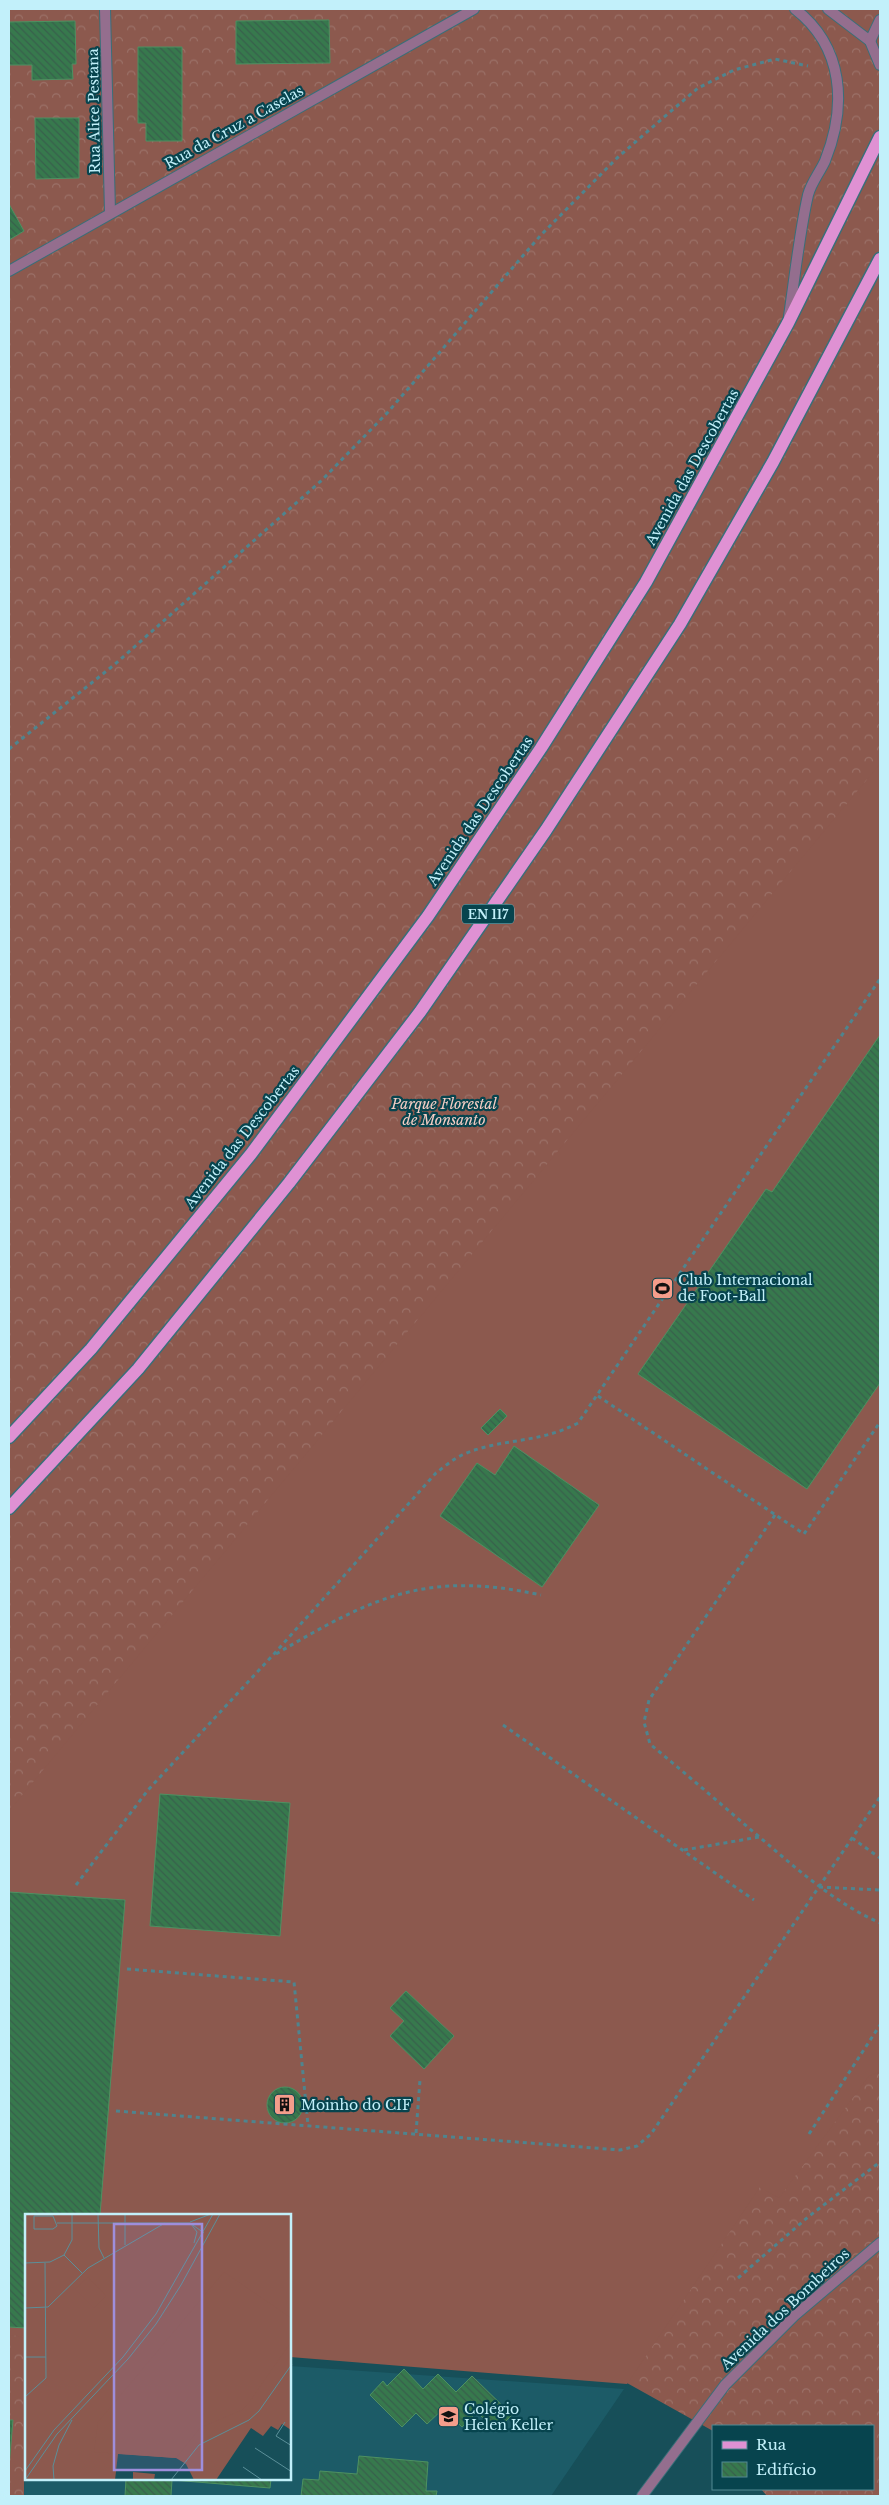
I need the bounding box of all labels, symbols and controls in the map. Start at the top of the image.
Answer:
street label: Rua Alice Pestana [84,48,104,174]
street label: Rua da Cruz a Caselas [161,81,307,173]
street label: Avenida das Descobertas [641,386,743,549]
street label: Avenida das Descobertas [423,733,537,890]
road number: EN 117 [462,904,514,924]
street label: Avenida das Descobertas [180,1062,303,1213]
park label: Parque Florestal de Monsanto [390,1095,497,1129]
place label: Club Internacional de Foot-Ball [678,1271,813,1305]
sports icon: Club Internacional de Foot-Ball [650,1276,674,1300]
building icon: Moinho do CIF [273,2093,297,2117]
place label: Moinho do CIF [301,2096,412,2114]
inset map [25,2214,291,2480]
street label: Avenida dos Bombeiros [716,2245,853,2374]
place label: Colégio Helen Keller [464,2400,554,2434]
school or university icon: Colégio Helen Keller [436,2405,460,2429]
legend [712,2425,874,2490]
text: Rua [756,2435,787,2454]
text: Edifício [756,2460,817,2479]

